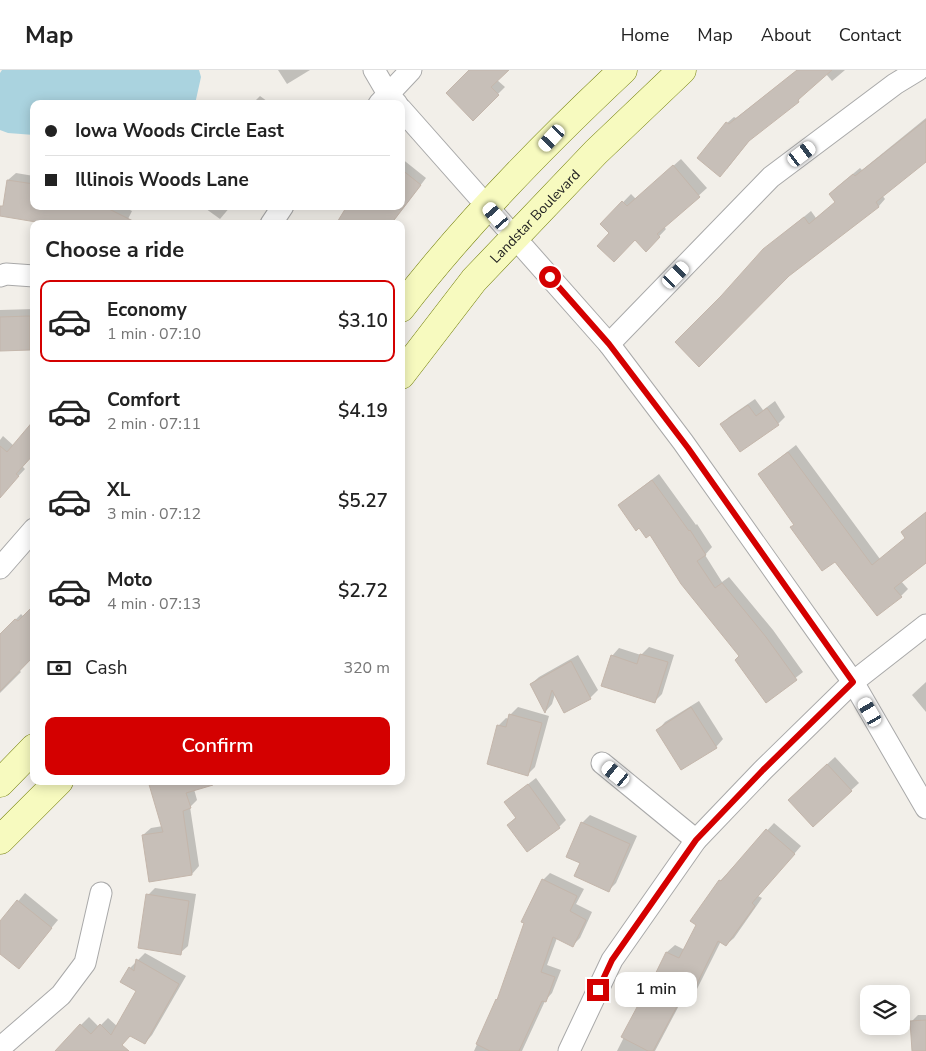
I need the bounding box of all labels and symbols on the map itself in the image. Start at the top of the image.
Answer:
car [536,122,567,154]
car [785,139,818,169]
street label: Landstar Boulevard [486,165,584,267]
car [480,200,511,232]
car [660,259,691,291]
route start [539,266,561,288]
car [856,695,883,729]
car [599,759,632,789]
callout: 1 min [616,972,698,1008]
route end [587,979,609,1001]

